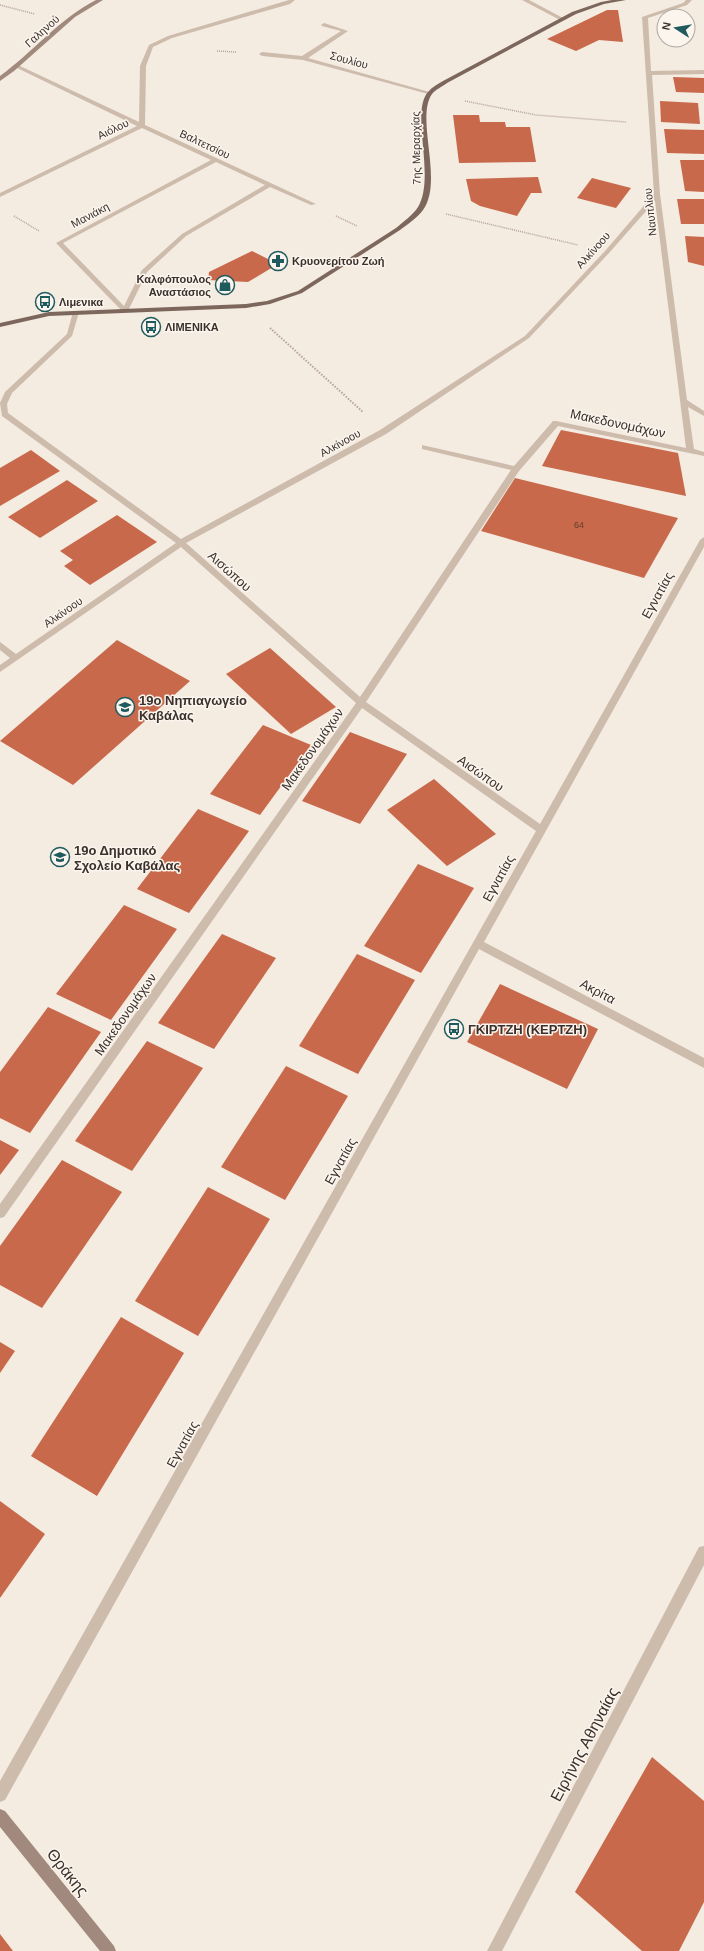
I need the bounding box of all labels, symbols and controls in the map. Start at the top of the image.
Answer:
north arrow [656,8,696,48]
street label: Γαληνού [23,13,61,49]
text: N [660,21,673,31]
street label: Σουλίου [329,49,369,71]
street label: 7ης Μεραρχίας [409,111,423,185]
street label: Αιόλου [95,116,131,142]
street label: Βαλτετσίου [178,127,232,161]
street label: Ναυπλίου [642,188,658,236]
street label: Μανιάκη [69,200,111,230]
street label: Αλκίνοου [574,229,612,271]
pharmacy icon: Κρυονερίτου Ζωή [267,250,289,272]
place label: Κρυονερίτου Ζωή [292,255,385,267]
place label: Καλφόπουλος Αναστάσιος [137,273,211,299]
shop icon: Καλφόπουλος Αναστάσιος [214,274,236,296]
bus stop icon: Λιμενικα [34,291,56,313]
place label: Λιμενικα [59,296,103,308]
bus stop icon: ΛΙΜΕΝΙΚΑ [140,316,162,338]
place label: ΛΙΜΕΝΙΚΑ [165,321,219,333]
street label: Μακεδονομάχων [569,406,667,441]
street label: Αλκίνοου [318,427,362,459]
house number: 64 [574,520,584,530]
street label: Αισώπου [205,548,254,595]
street label: Εγνατίας [639,569,676,621]
street label: Αλκίνοου [41,594,85,630]
place label: 19ο Νηπιαγωγείο Καβάλας [139,693,247,723]
school or university icon: 19ο Νηπιαγωγείο Καβάλας [114,696,136,718]
street label: Μακεδονομάχων [278,705,346,793]
street label: Αισώπου [455,752,507,795]
place label: 19ο Δημοτικό Σχολείο Καβάλας [74,843,180,873]
school or university icon: 19ο Δημοτικό Σχολείο Καβάλας [49,846,71,868]
street label: Εγνατίας [480,852,517,904]
street label: Μακεδονομάχων [91,970,159,1058]
street label: Ακρίτα [578,976,618,1007]
bus stop icon: ΓΚΙΡΤΖΗ (ΚΕΡΤΖΗ) [443,1018,465,1040]
place label: ΓΚΙΡΤΖΗ (ΚΕΡΤΖΗ) [468,1022,587,1037]
street label: Εγνατίας [322,1135,359,1187]
street label: Εγνατίας [164,1418,201,1470]
street label: Ειρήνης Αθηναίας [547,1684,622,1804]
street label: Θράκης [44,1845,92,1899]

